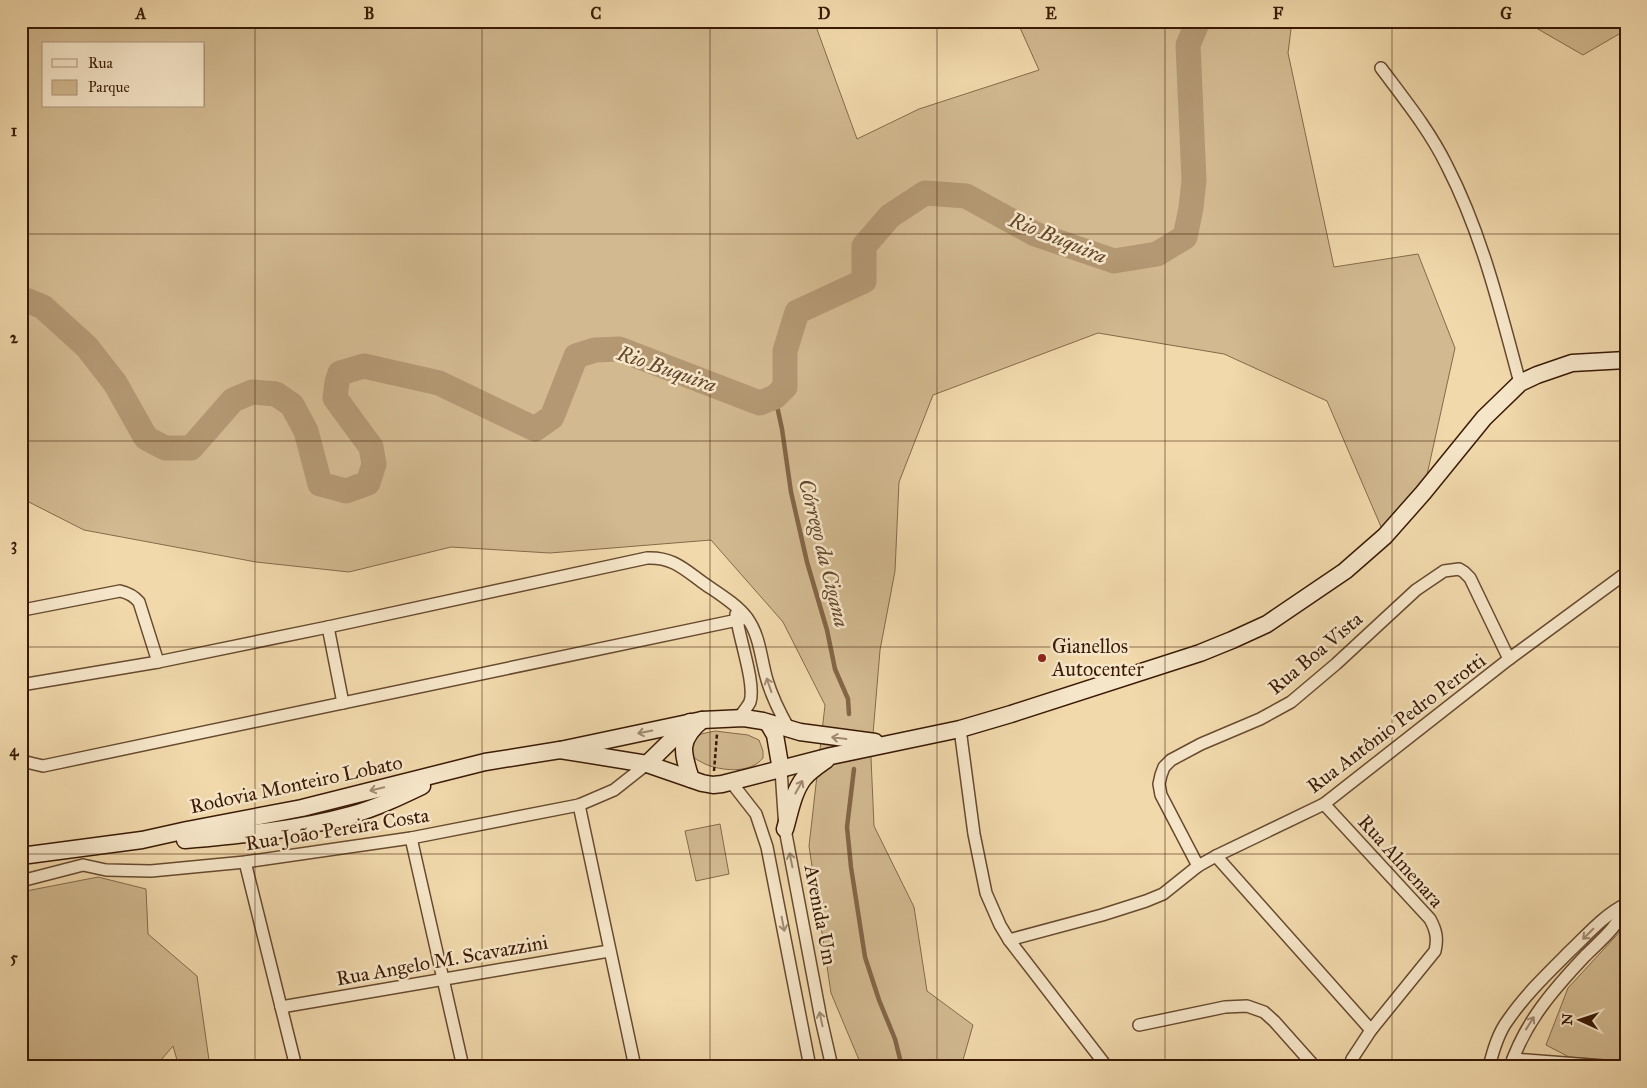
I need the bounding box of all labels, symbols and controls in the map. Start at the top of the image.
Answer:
text: A [135,4,147,23]
text: B [364,4,374,23]
text: C [591,4,602,23]
text: D [818,4,831,23]
text: E [1045,4,1057,23]
text: F [1273,4,1284,23]
text: G [1500,4,1512,23]
legend [42,42,205,108]
text: Rua [88,54,113,72]
text: Parque [88,78,130,97]
text: 1 [11,121,18,140]
water label: Rio Buquira [1005,206,1111,269]
text: 2 [10,328,19,347]
water label: Rio Buquira [613,340,720,398]
water label: Córrego da Cigana [793,476,855,630]
text: 3 [11,535,17,555]
street label: Rua Boa Vista [1263,606,1367,699]
place label: Gianellos Autocenter [1051,634,1144,681]
street label: Rua Antônio Pedro Perotti [1302,648,1490,798]
marker: Gianellos Autocenter [1036,652,1048,664]
one-way arrow [763,677,773,693]
one-way arrow [637,728,653,737]
one-way arrow [831,733,847,743]
text: 4 [10,741,20,761]
street label: Rodovia Monteiro Lobato [187,750,405,818]
one-way arrow [794,779,804,794]
one-way arrow [370,785,386,794]
street label: Rua João Pereira Costa [243,803,431,856]
street label: Rua Almenara [1353,810,1449,913]
one-way arrow [786,852,795,868]
street label: Avenida Um [799,862,842,967]
one-way arrow [779,916,788,932]
one-way arrow [1582,927,1594,939]
street label: Rua Angelo M. Scavazzini [334,929,550,991]
text: 5 [10,948,18,967]
north arrow [1554,996,1604,1046]
one-way arrow [816,1012,825,1028]
text: N [1559,1013,1576,1026]
one-way arrow [1525,1016,1535,1030]

